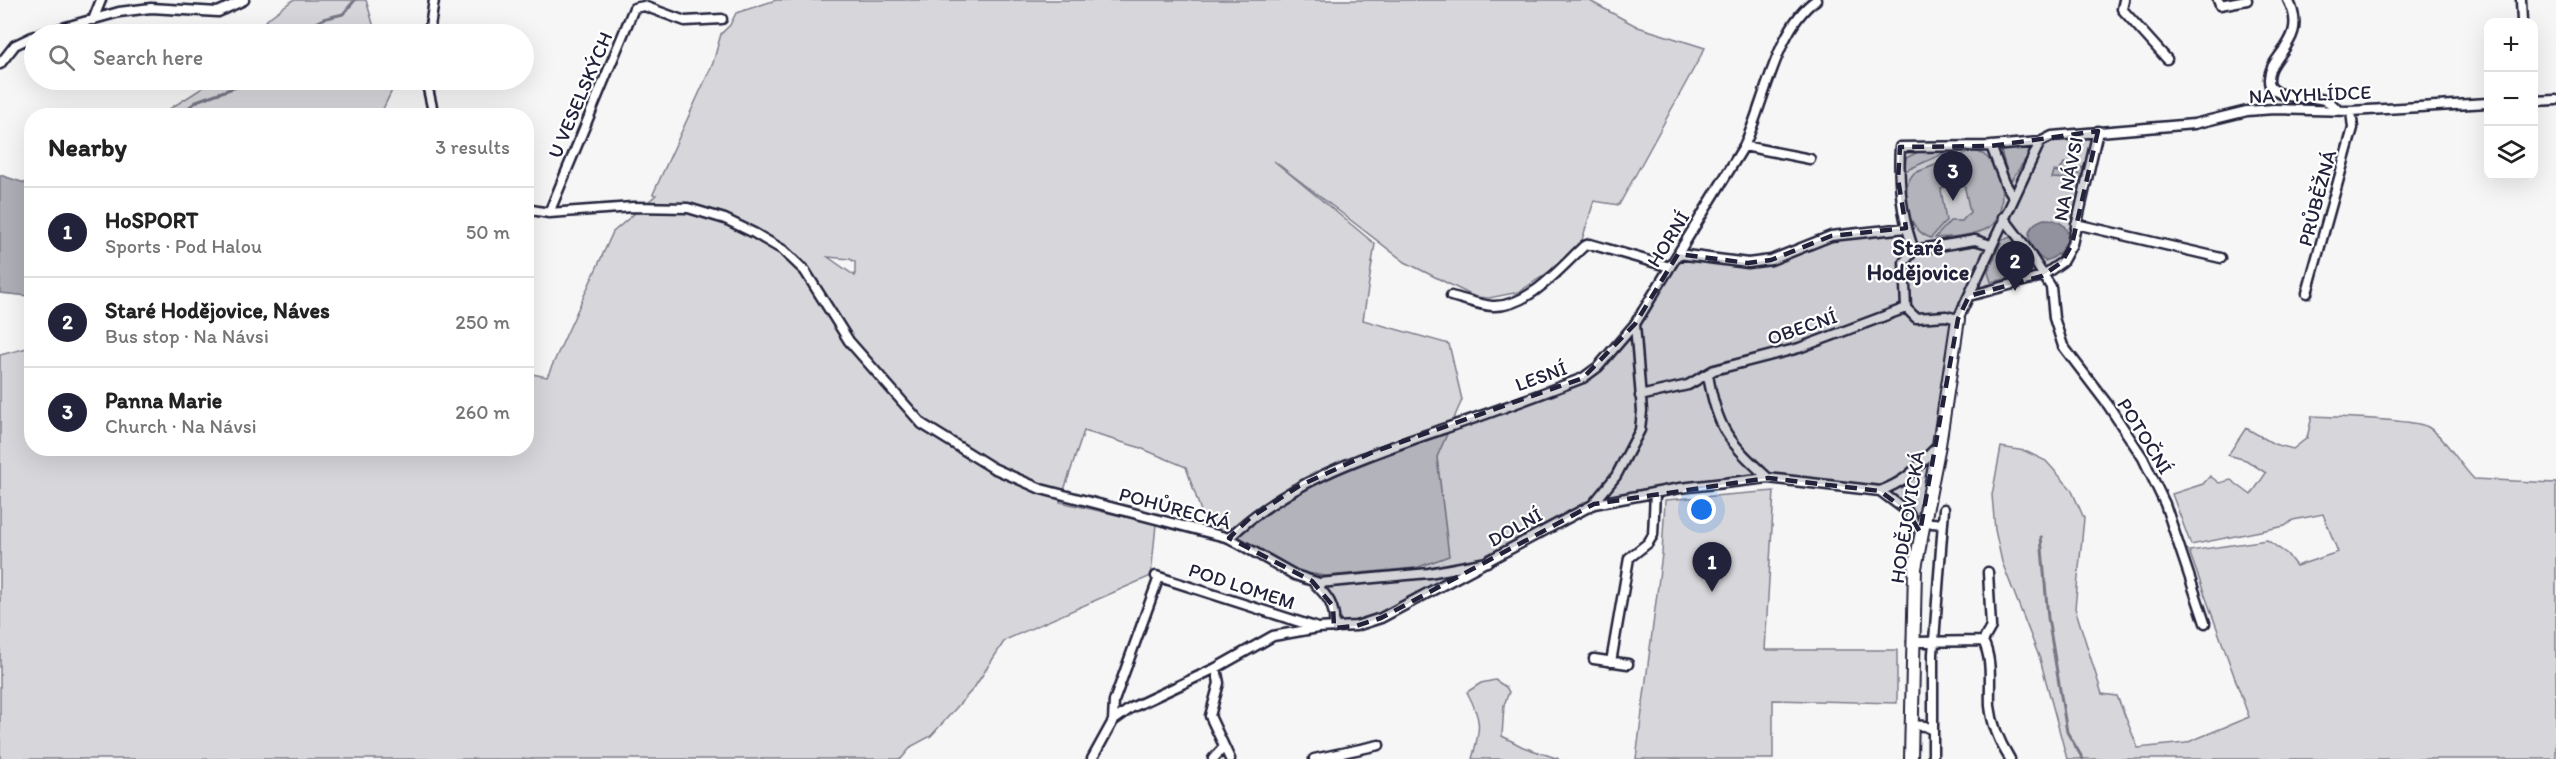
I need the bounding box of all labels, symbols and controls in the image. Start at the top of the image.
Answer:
map controls [2484,18,2538,180]
button: + [2484,18,2538,72]
search box [24,24,534,90]
street label: U VESELSKÝCH [543,28,617,162]
icon: search [45,41,78,74]
text: Search here [93,44,203,71]
button: − [2484,72,2538,126]
street label: NA VYHLÍDCE [2248,80,2372,108]
button: layers [2484,126,2538,180]
text: Nearby [48,131,127,163]
text: 3 results [435,135,510,159]
street label: NA NÁVSI [2048,135,2088,223]
street label: PRŮBĚŽNÁ [2293,147,2341,249]
pin: 3 [1934,152,1972,201]
street label: HORNÍ [1641,206,1695,272]
text: HoSPORT [105,207,198,234]
text: 1 [63,220,72,244]
text: 50 m [466,220,510,244]
text: Sports · Pod Halou [105,234,262,258]
district label: Staré Hodějovice [1867,234,1969,286]
pin: 2 [1996,242,2034,291]
text: Staré Hodějovice, Náves [105,297,330,324]
street label: OBECNÍ [1764,304,1840,350]
text: 2 [62,310,73,334]
text: 250 m [455,310,510,334]
text: Bus stop · Na Návsi [105,324,269,348]
street label: LESNÍ [1512,356,1570,396]
text: Panna Marie [105,387,222,414]
street label: POTOČNÍ [2112,393,2178,479]
text: 3 [62,400,73,424]
text: 260 m [455,400,510,424]
text: Church · Na Návsi [105,414,257,438]
street label: HODĚJOVICKÁ [1885,449,1929,585]
street label: POHŮRECKÁ [1116,482,1234,534]
your location [1687,495,1716,524]
street label: DOLNÍ [1483,502,1547,552]
pin: 1 [1692,542,1732,592]
street label: POD LOMEM [1186,558,1298,614]

